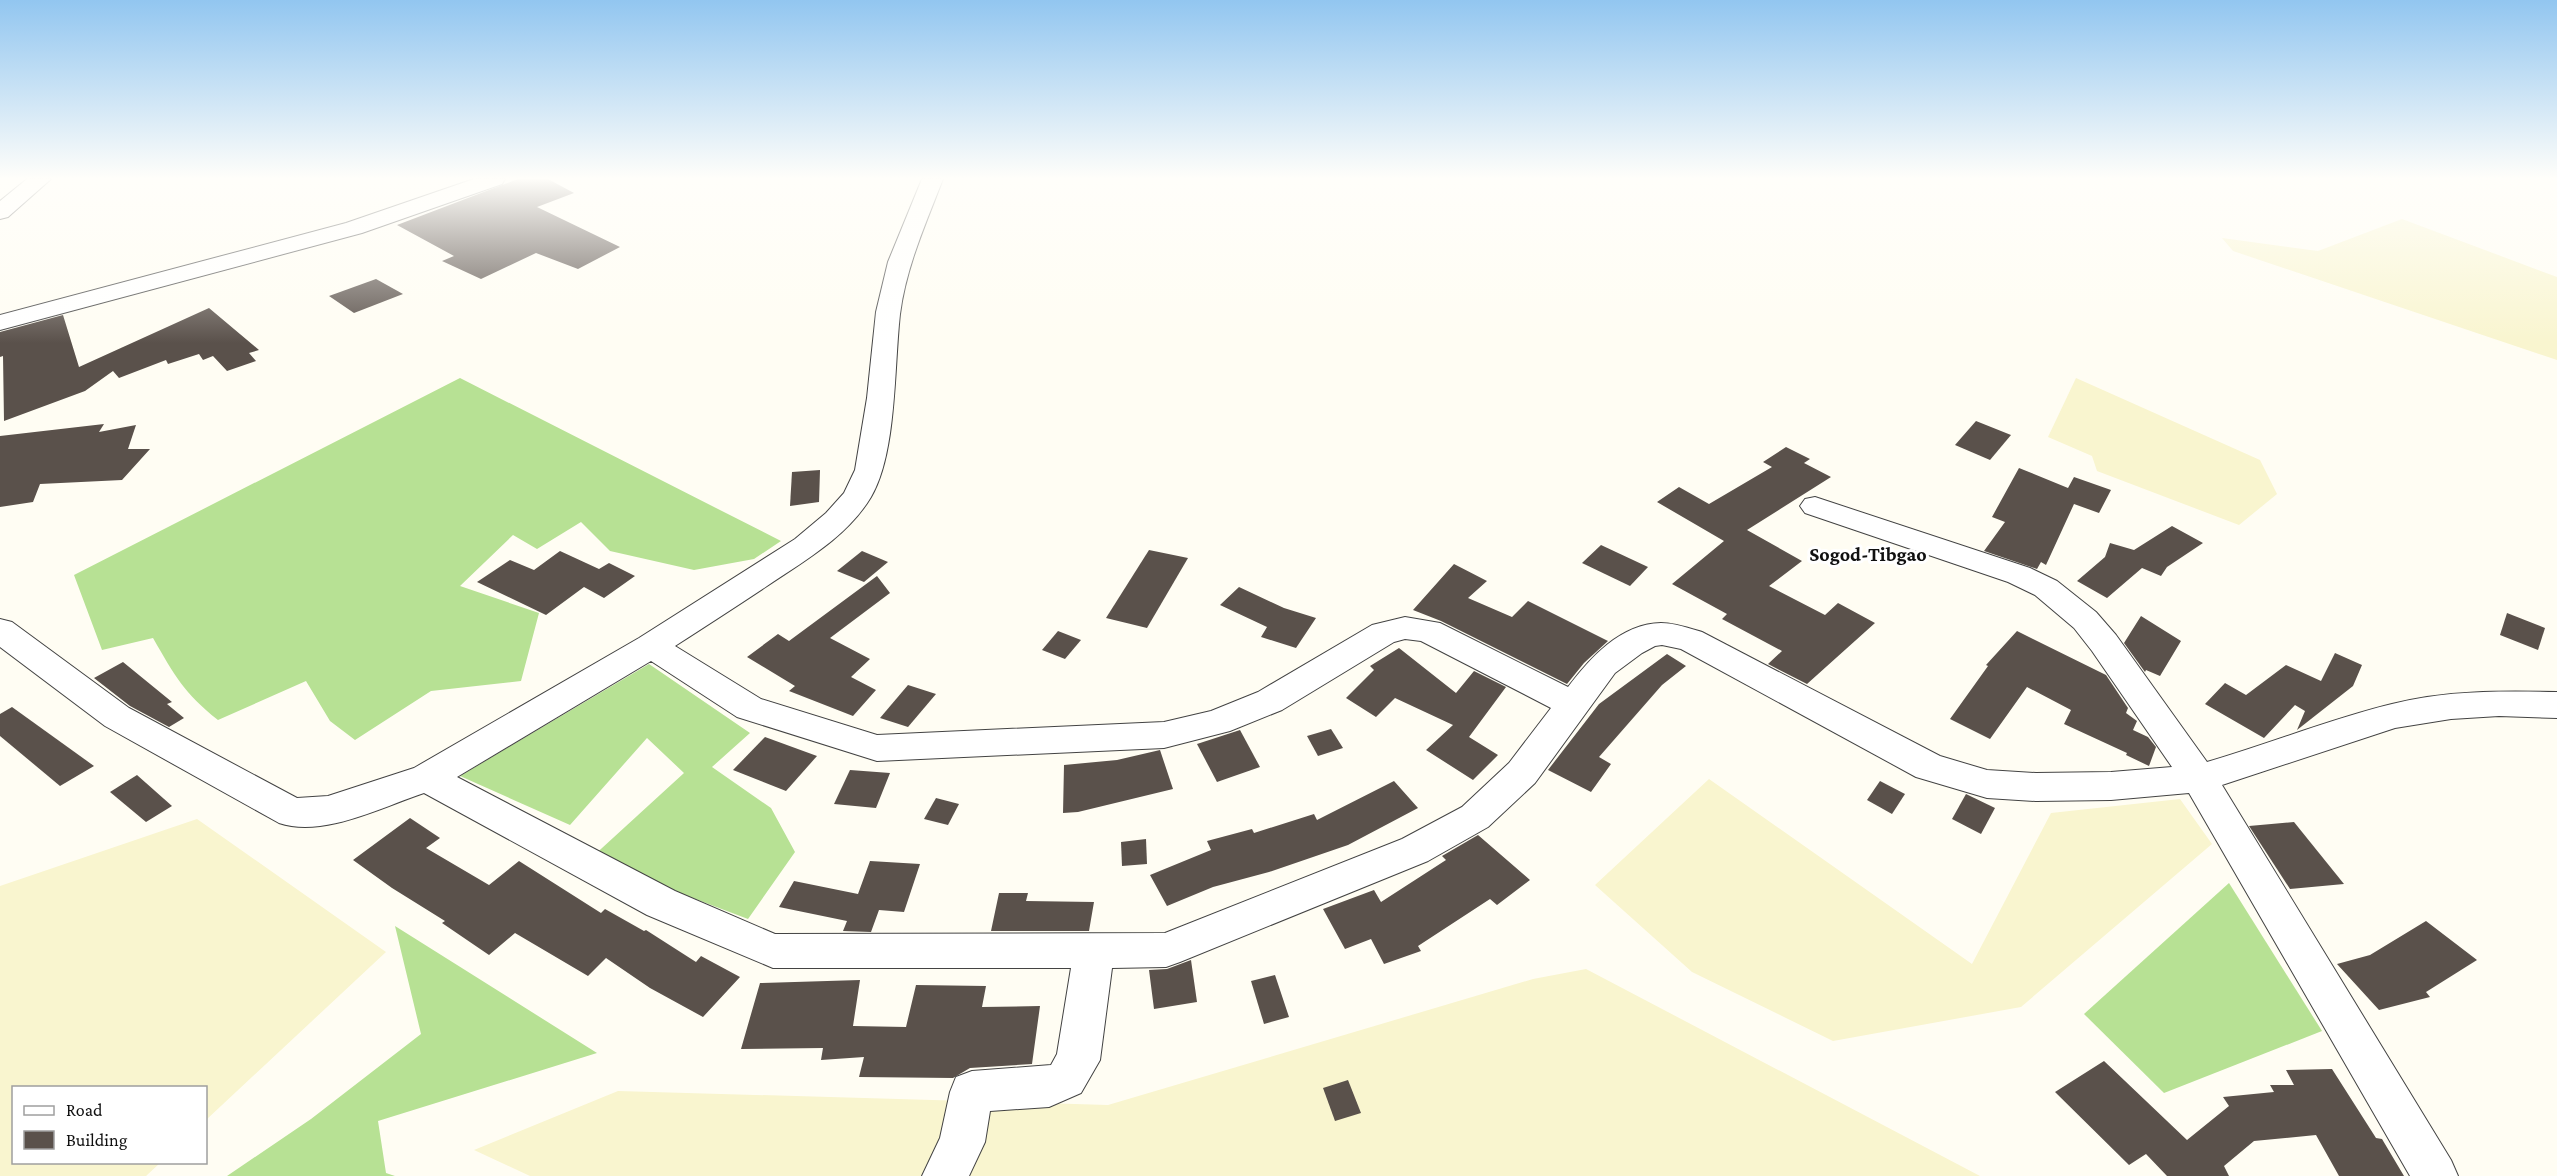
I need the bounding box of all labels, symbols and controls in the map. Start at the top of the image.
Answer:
district label: Sogod-Tibgao [1809,543,1927,565]
legend [12,1086,207,1164]
text: Road [66,1100,103,1120]
text: Building [66,1130,128,1150]

